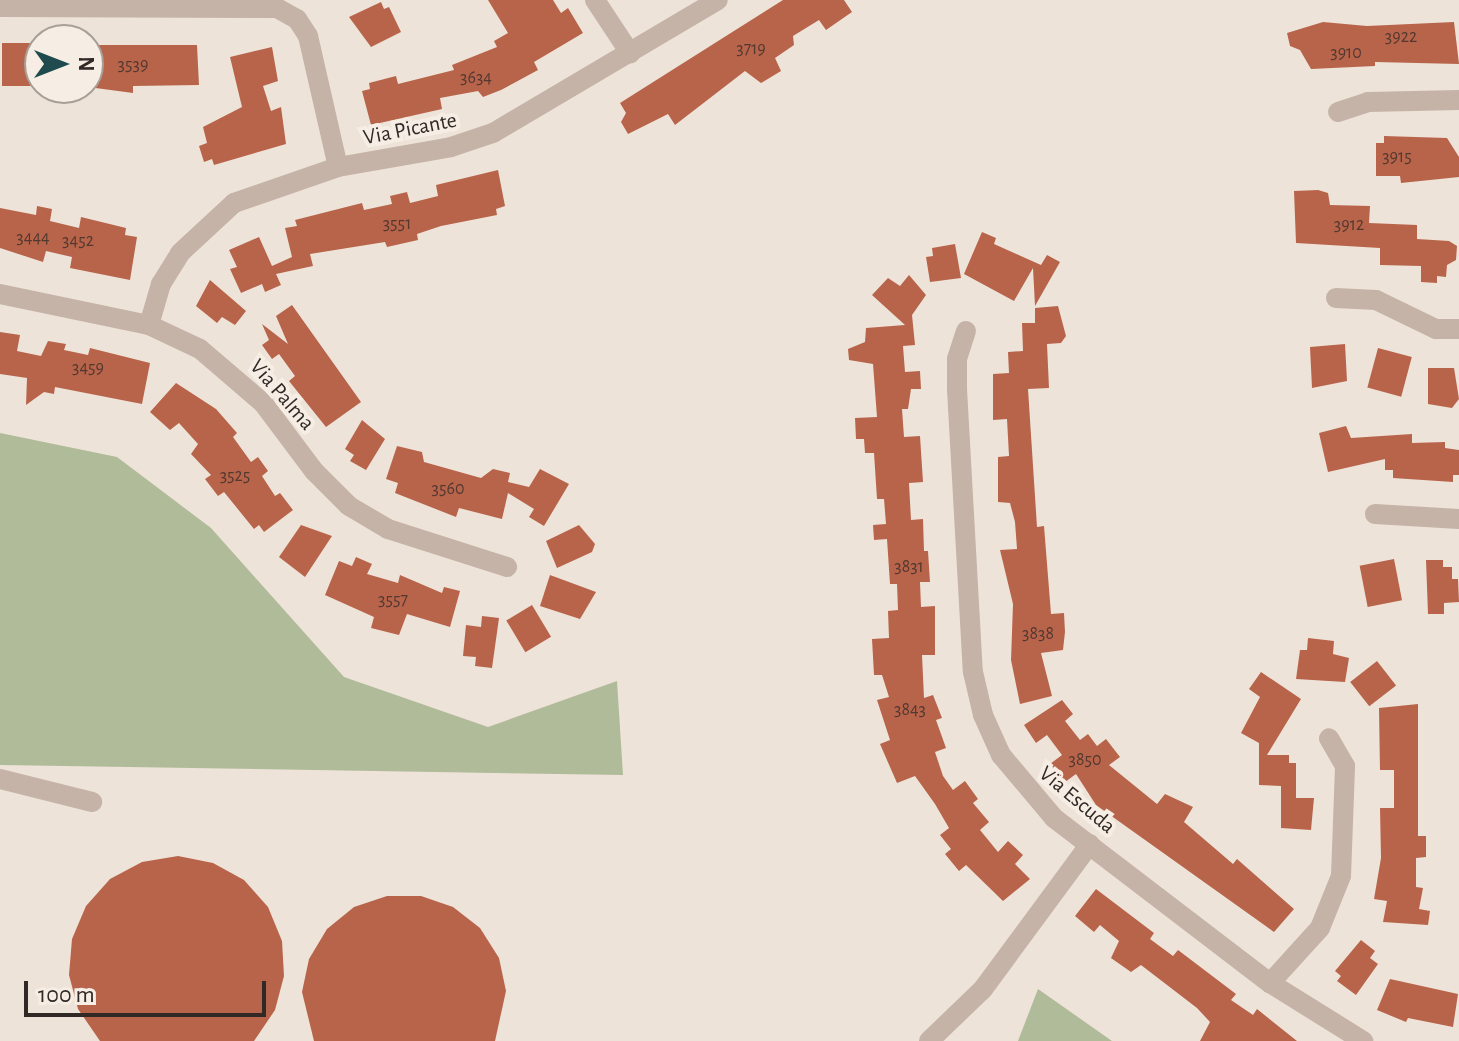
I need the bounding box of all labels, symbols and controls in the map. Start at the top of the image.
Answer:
north arrow [24,24,104,104]
house number: 3922 [1385,26,1417,48]
house number: 3719 [736,38,766,60]
house number: 3910 [1330,42,1362,64]
house number: 3539 [118,54,148,76]
text: N [75,56,97,72]
house number: 3634 [460,67,492,89]
street label: Via Picante [361,107,459,151]
house number: 3915 [1382,146,1412,168]
house number: 3551 [383,213,411,235]
house number: 3912 [1334,214,1364,236]
house number: 3444 [16,227,50,249]
house number: 3452 [62,230,94,252]
street label: Via Palma [244,354,320,436]
house number: 3459 [72,357,104,379]
house number: 3525 [220,465,250,487]
house number: 3560 [432,478,464,500]
house number: 3831 [894,556,924,578]
house number: 3557 [378,589,408,611]
house number: 3838 [1022,623,1054,645]
house number: 3843 [894,699,926,721]
house number: 3850 [1069,749,1101,771]
street label: Via Escuda [1033,760,1121,840]
scale bar [28,965,270,1015]
text: 100 m [38,983,95,1007]

